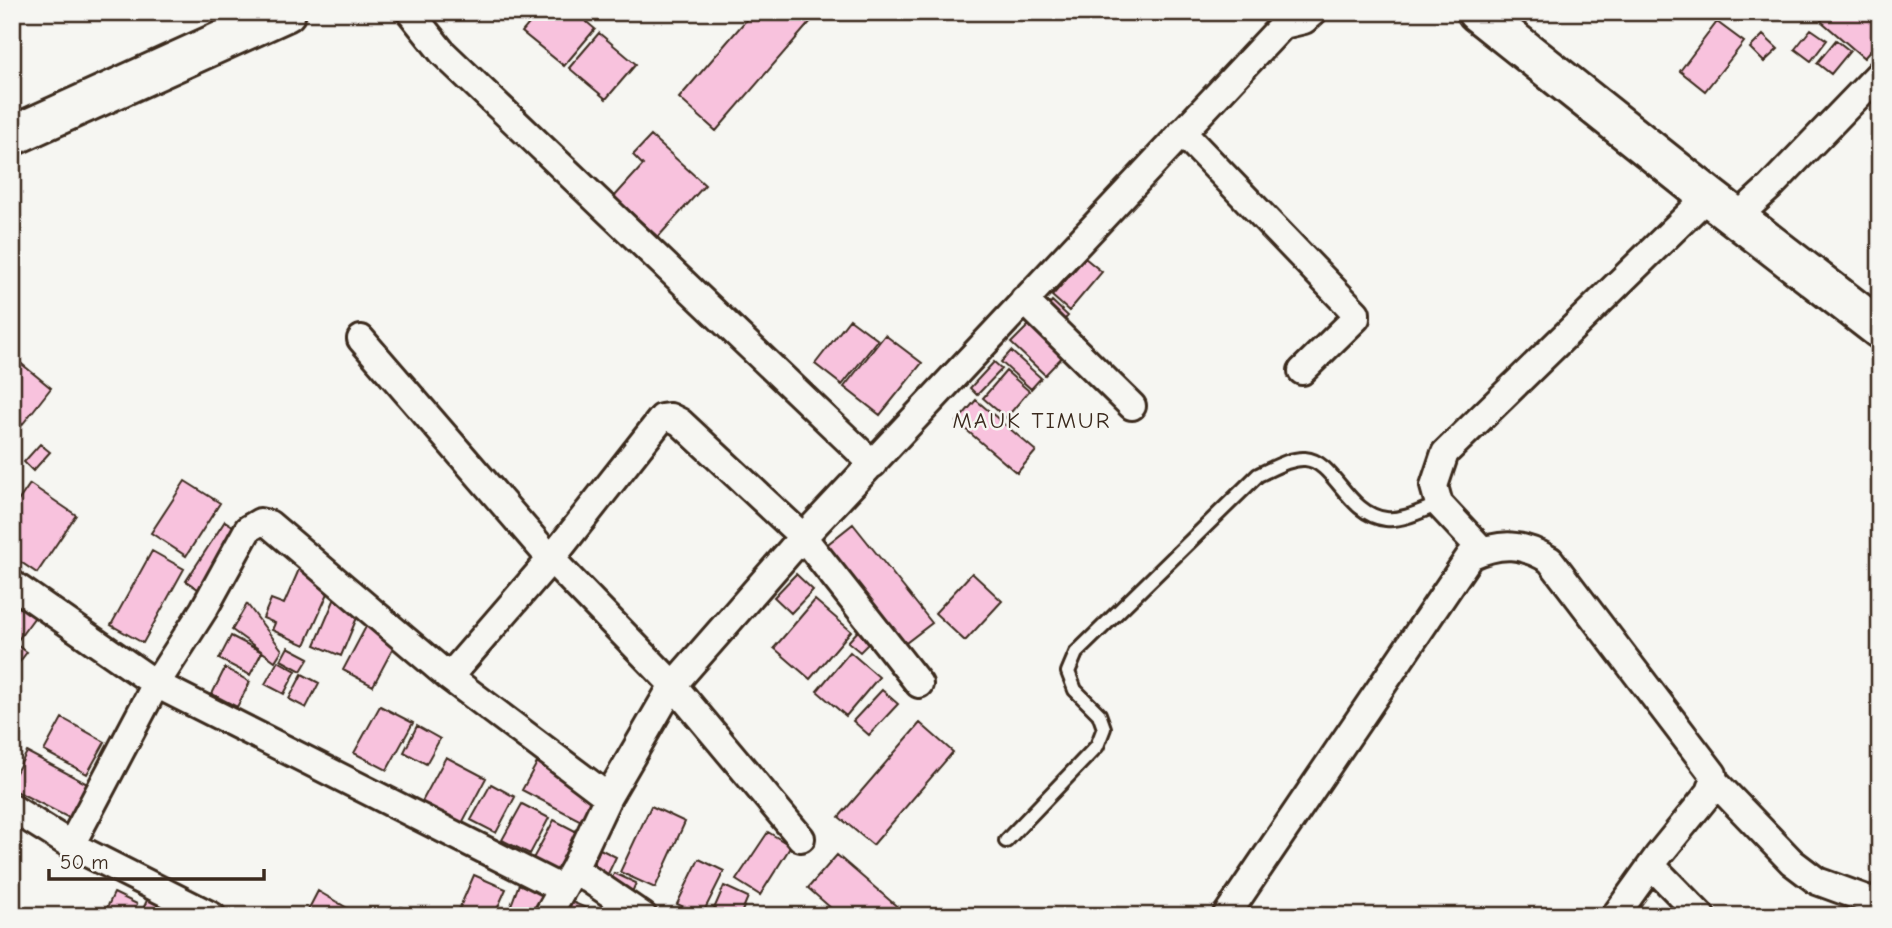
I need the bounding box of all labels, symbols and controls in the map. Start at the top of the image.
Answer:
district label: MAUK TIMUR [953,407,1111,434]
scale bar [49,837,264,881]
text: 50 m [60,850,109,874]

